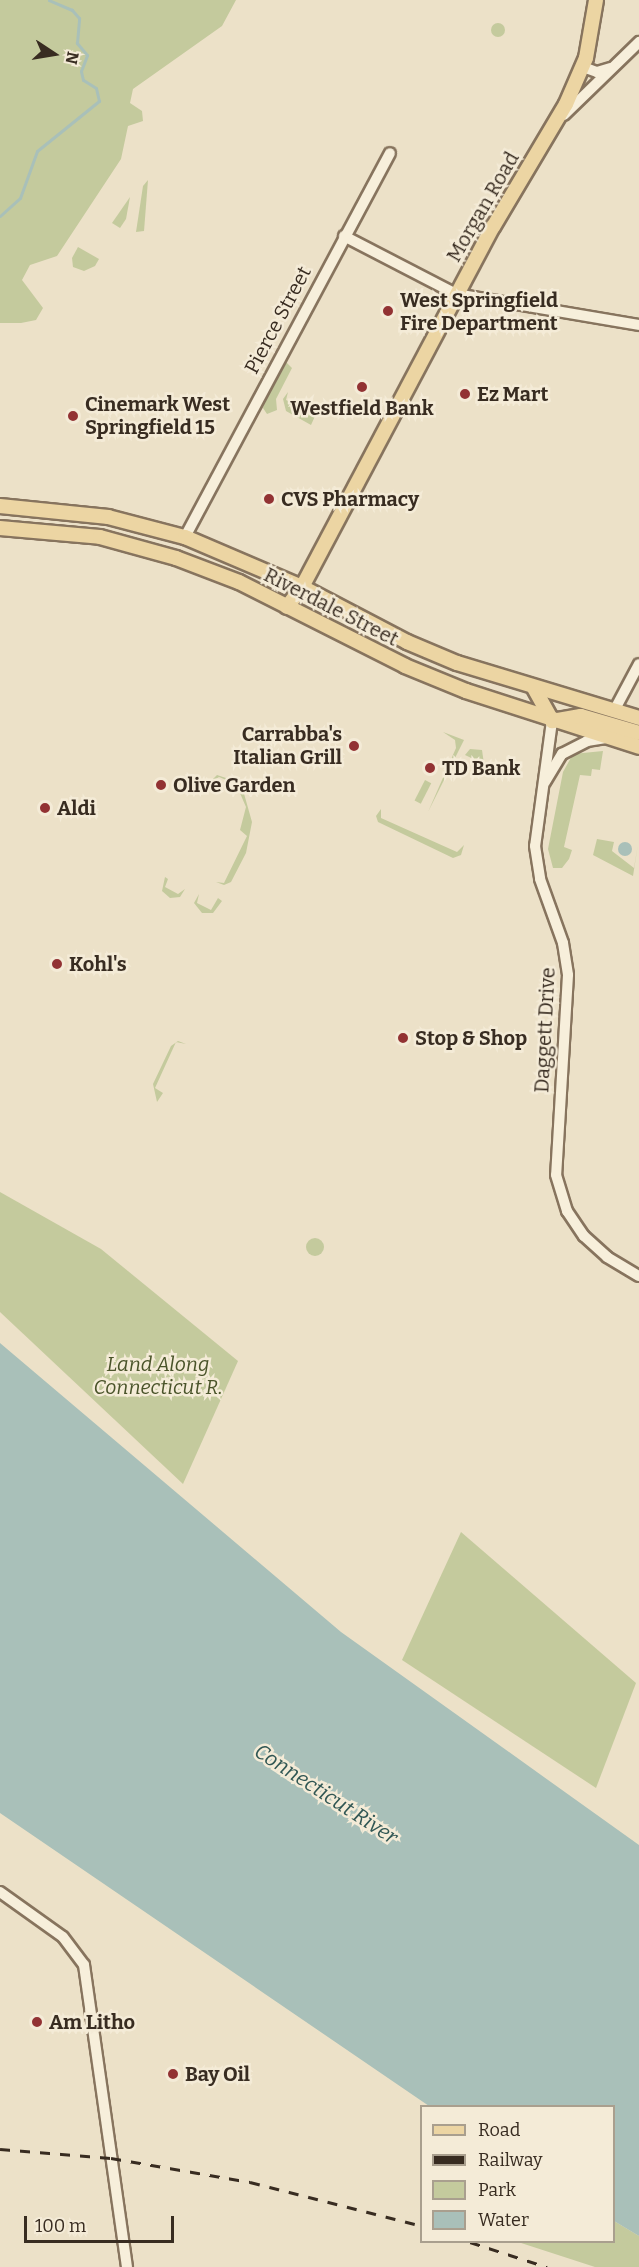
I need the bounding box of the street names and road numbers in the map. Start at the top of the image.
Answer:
street label: Morgan Road [442,148,524,266]
street label: Pierce Street [240,262,316,378]
street label: Riverdale Street [260,563,402,651]
street label: Daggett Drive [530,967,560,1093]

